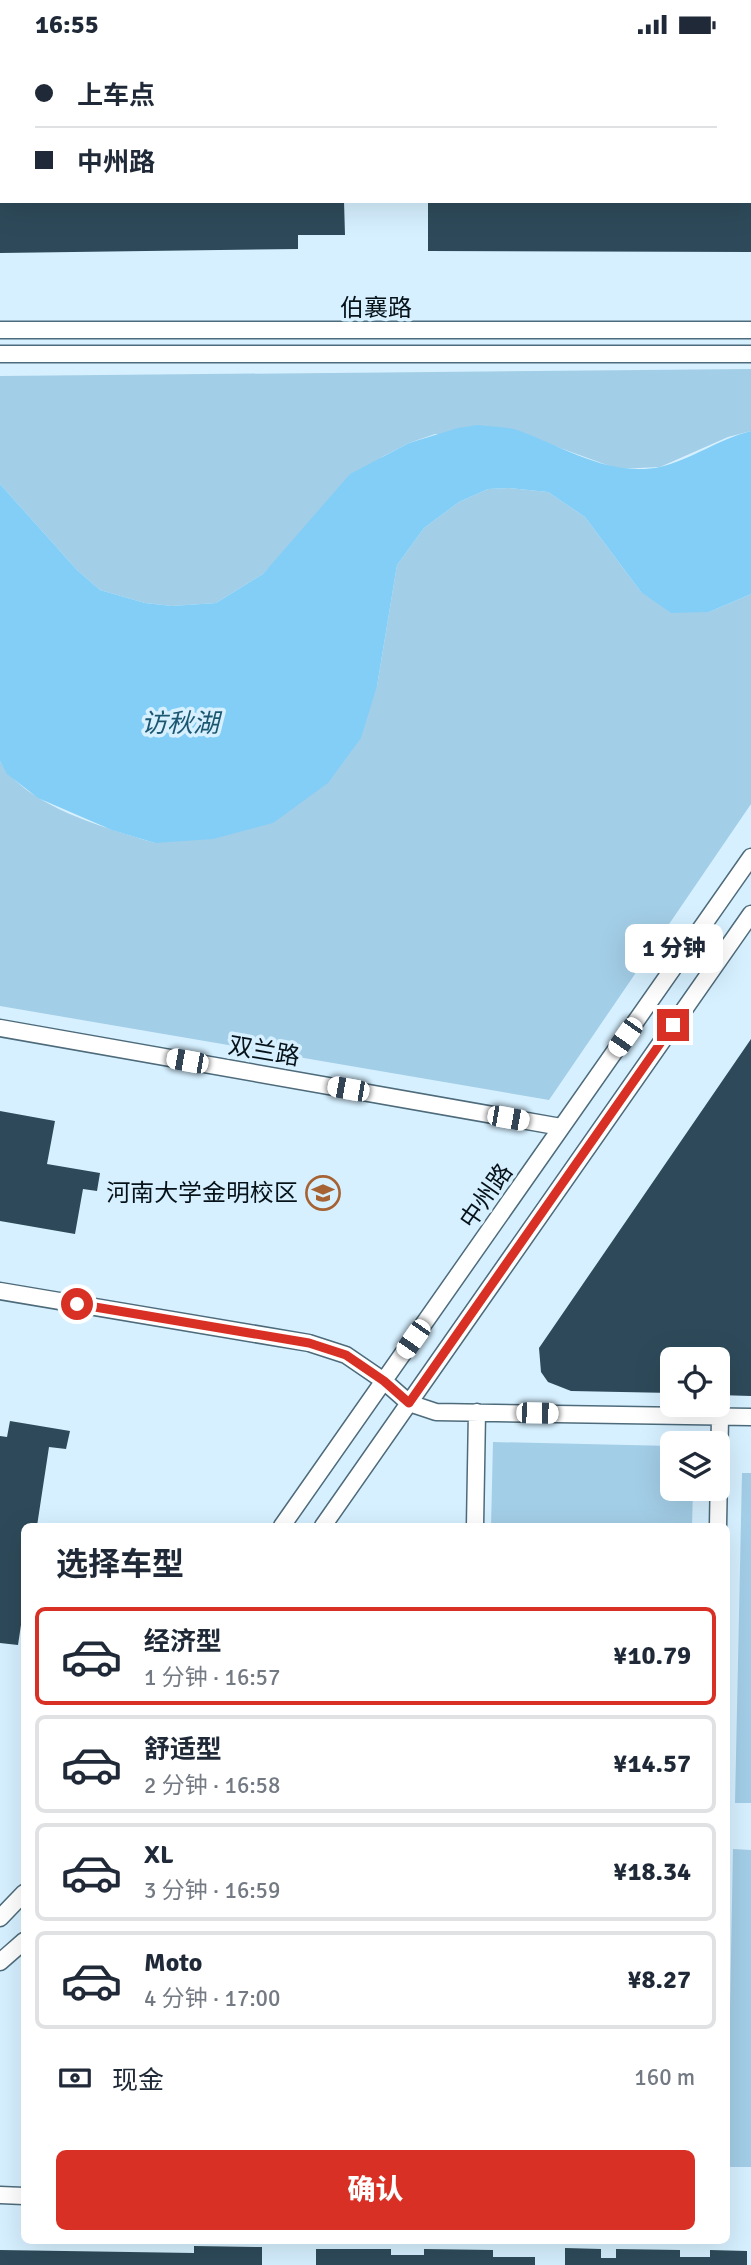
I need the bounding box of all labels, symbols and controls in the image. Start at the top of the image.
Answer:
text: 16:55 [35,9,99,41]
text: 上车点 [77,80,155,112]
text: 中州路 [77,147,155,179]
street label: 伯襄路 [340,293,412,323]
water label: 访秋湖 [141,708,223,740]
callout: 1 分钟 [624,923,722,972]
text: 1 分钟 [642,934,706,963]
route end [657,1009,689,1041]
car [605,1014,646,1060]
street label: 双兰路 [226,1030,302,1072]
car [165,1047,210,1075]
car [326,1075,371,1103]
car [486,1104,531,1132]
street label: 中州路 [453,1158,519,1234]
school or university icon: 河南大学金明校区 [304,1174,342,1212]
place label: 河南大学金明校区 [106,1178,298,1208]
route start [61,1288,93,1320]
car [393,1316,434,1362]
map controls [660,1347,730,1501]
button: locate [660,1347,730,1417]
car [516,1402,559,1424]
button: layers [660,1431,730,1501]
text: 选择车型 [56,1545,184,1584]
icon: car [60,1625,123,1688]
text: 经济型 [144,1626,222,1658]
text: ¥10.79 [613,1640,691,1672]
text: 1 分钟 · 16:57 [144,1663,280,1692]
icon: car [60,1733,123,1796]
text: 舒适型 [144,1734,222,1766]
text: ¥14.57 [613,1748,691,1780]
text: 2 分钟 · 16:58 [144,1771,280,1800]
text: XL [144,1839,174,1871]
icon: car [60,1841,123,1904]
text: ¥18.34 [613,1856,691,1888]
text: 3 分钟 · 16:59 [144,1876,280,1905]
text: Moto [144,1947,202,1979]
icon: car [60,1949,123,2012]
text: ¥8.27 [627,1964,691,1996]
text: 4 分钟 · 17:00 [144,1984,280,2013]
icon: cash [56,2059,94,2097]
text: 160 m [634,2063,695,2092]
text: 现金 [112,2065,164,2097]
button: 确认 [56,2150,695,2230]

